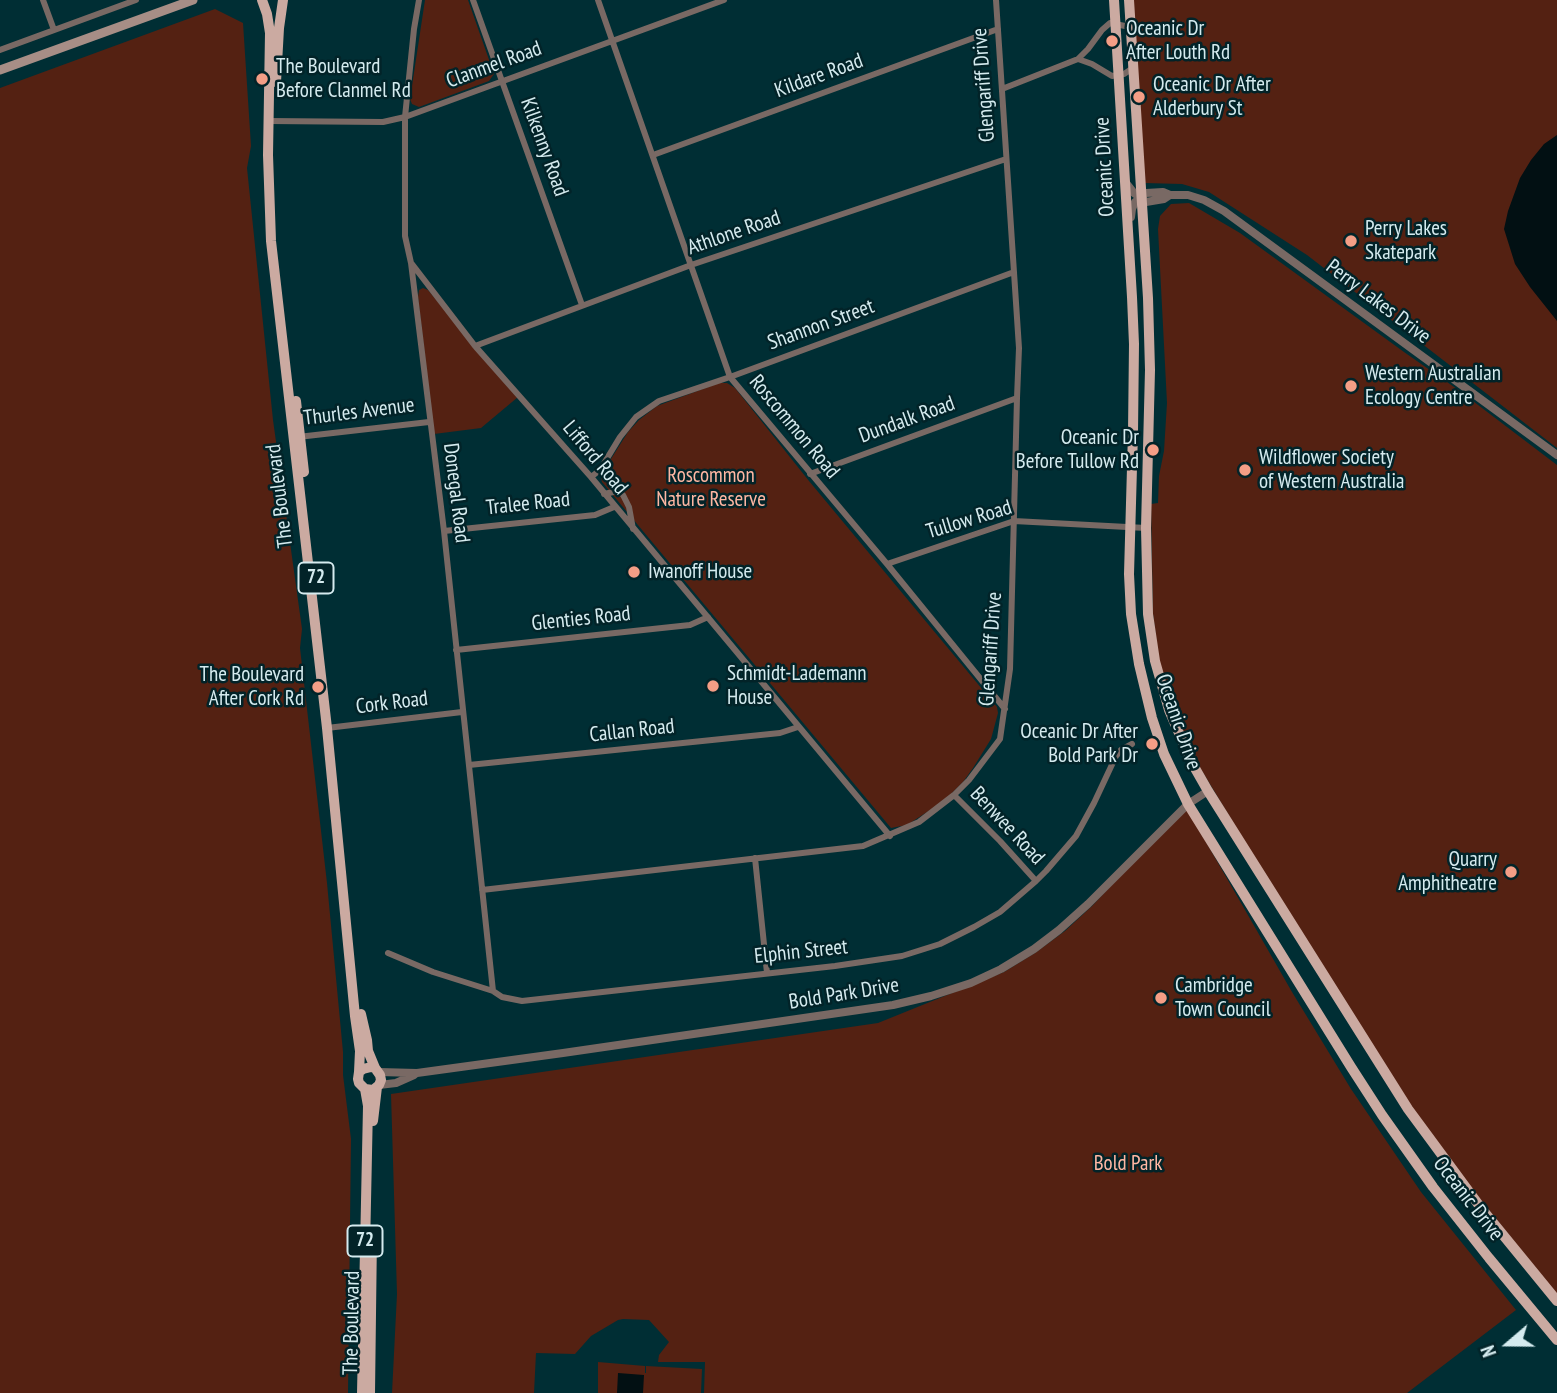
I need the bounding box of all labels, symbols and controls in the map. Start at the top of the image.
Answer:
place label: Oceanic Dr After Louth Rd [1126,16,1230,66]
street label: Glengariff Drive [967,27,1001,143]
marker: Oceanic Dr After Louth Rd [1104,33,1120,49]
street label: Clanmel Road [443,36,545,94]
street label: Kildare Road [771,48,867,104]
place label: The Boulevard Before Clanmel Rd [276,54,411,104]
marker: The Boulevard Before Clanmel Rd [254,71,270,87]
place label: Oceanic Dr After Alderbury St [1153,72,1271,122]
marker: Oceanic Dr After Alderbury St [1131,89,1147,105]
street label: Kilkenny Road [515,94,573,200]
street label: Oceanic Drive [1090,117,1120,217]
street label: Athlone Road [684,205,784,261]
place label: Perry Lakes Skatepark [1365,216,1447,266]
marker: Perry Lakes Skatepark [1343,233,1359,249]
street label: Perry Lakes Drive [1321,254,1435,350]
street label: Shannon Street [764,294,878,356]
place label: Western Australian Ecology Centre [1365,361,1501,411]
street label: Roscommon Road [743,370,845,484]
marker: Western Australian Ecology Centre [1343,378,1359,394]
street label: Dundalk Road [856,391,958,449]
street label: Thurles Avenue [302,393,416,431]
street label: Lifford Road [557,416,633,500]
place label: Oceanic Dr Before Tullow Rd [1016,425,1139,475]
street label: Donegal Road [437,442,475,544]
marker: Oceanic Dr Before Tullow Rd [1145,442,1161,458]
street label: The Boulevard [261,443,299,549]
place label: Wildflower Society of Western Australia [1259,445,1404,495]
marker: Wildflower Society of Western Australia [1237,462,1253,478]
park label: Roscommon Nature Reserve [656,463,766,513]
street label: Tralee Road [485,487,571,521]
street label: Tullow Road [923,495,1015,545]
place label: Iwanoff House [648,559,752,585]
road number: 72 [298,562,334,594]
marker: Iwanoff House [626,564,642,580]
street label: Glengariff Drive [974,591,1008,707]
street label: Glenties Road [530,601,632,637]
place label: Schmidt-Lademann House [727,661,867,711]
place label: The Boulevard After Cork Rd [200,662,304,712]
street label: Oceanic Drive [1150,671,1206,773]
marker: Schmidt-Lademann House [705,678,721,694]
marker: The Boulevard After Cork Rd [310,679,326,695]
street label: Cork Road [355,686,429,720]
street label: Callan Road [588,714,676,748]
place label: Oceanic Dr After Bold Park Dr [1020,719,1138,769]
marker: Oceanic Dr After Bold Park Dr [1144,736,1160,752]
street label: Benwee Road [965,782,1049,870]
place label: Quarry Amphitheatre [1398,847,1497,897]
marker: Quarry Amphitheatre [1503,864,1519,880]
street label: Elphin Street [753,935,849,969]
street label: Bold Park Drive [787,973,901,1015]
place label: Cambridge Town Council [1175,973,1271,1023]
marker: Cambridge Town Council [1153,990,1169,1006]
park label: Bold Park [1094,1151,1162,1177]
street label: Oceanic Drive [1427,1152,1509,1246]
road number: 72 [348,1226,382,1256]
street label: The Boulevard [338,1271,366,1375]
north arrow [1473,1309,1543,1379]
text: N [1475,1342,1501,1360]

